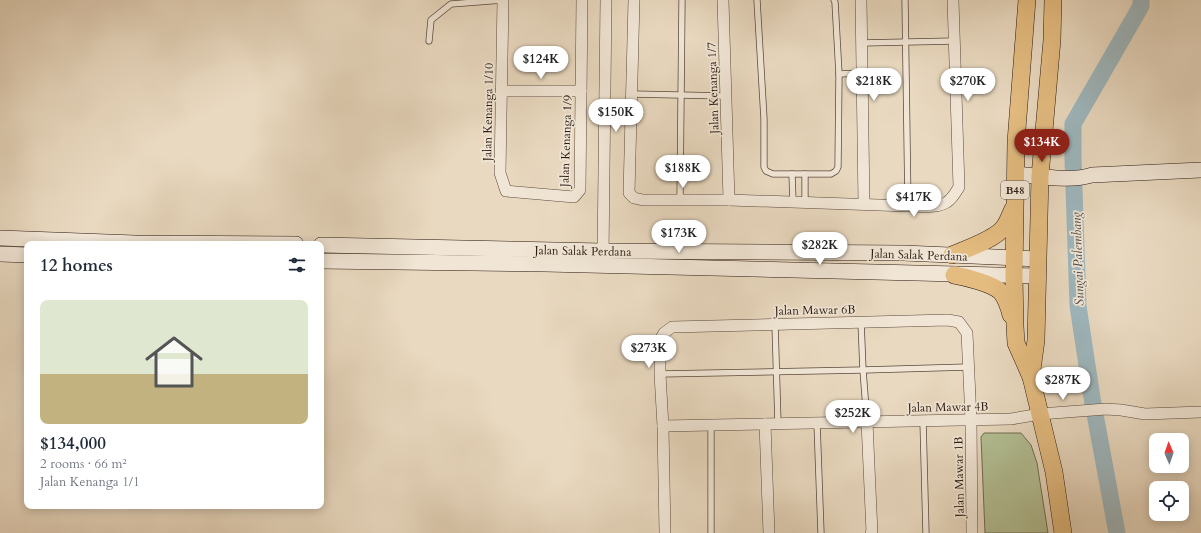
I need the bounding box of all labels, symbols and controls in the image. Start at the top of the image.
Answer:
street label: Jalan Kenanga 1/7 [703,42,723,136]
pin: $124K [513,46,569,80]
text: $124K [522,50,560,68]
street label: Jalan Kenanga 1/10 [479,63,497,163]
pin: $218K [846,68,902,102]
pin: $270K [940,68,996,102]
text: $218K [855,72,893,90]
text: $270K [949,72,987,90]
street label: Jalan Kenanga 1/9 [556,95,576,189]
pin: $150K [588,99,644,133]
text: $150K [597,103,635,121]
pin: $134K [1014,129,1070,163]
text: $134K [1023,133,1061,151]
pin: $188K [655,155,711,189]
text: $188K [664,159,702,177]
road number: B48 [1001,181,1029,199]
pin: $417K [886,184,942,218]
text: $417K [895,188,933,206]
water label: Sungai Palembang [1067,211,1089,306]
pin: $173K [651,220,707,254]
text: $173K [660,224,698,242]
pin: $282K [792,232,848,266]
text: $282K [801,236,839,254]
street label: Jalan Salak Perdana [532,242,632,260]
street label: Jalan Salak Perdana [868,245,969,265]
text: 12 homes [40,254,113,277]
icon: filters [286,254,308,276]
street label: Jalan Mawar 6B [772,301,856,319]
icon: home [138,326,210,398]
pin: $273K [621,335,677,369]
text: $273K [630,339,668,357]
pin: $287K [1035,367,1091,401]
text: $287K [1044,371,1082,389]
street label: Jalan Mawar 4B [905,398,989,416]
pin: $252K [825,400,881,434]
text: $252K [834,404,872,422]
text: $134,000 [40,432,106,455]
north arrow [1149,433,1189,473]
map controls [1149,433,1189,521]
street label: Jalan Mawar 1B [950,436,968,520]
text: 2 rooms · 66 m² [40,455,127,473]
text: Jalan Kenanga 1/1 [40,473,140,491]
button: locate [1149,481,1189,521]

